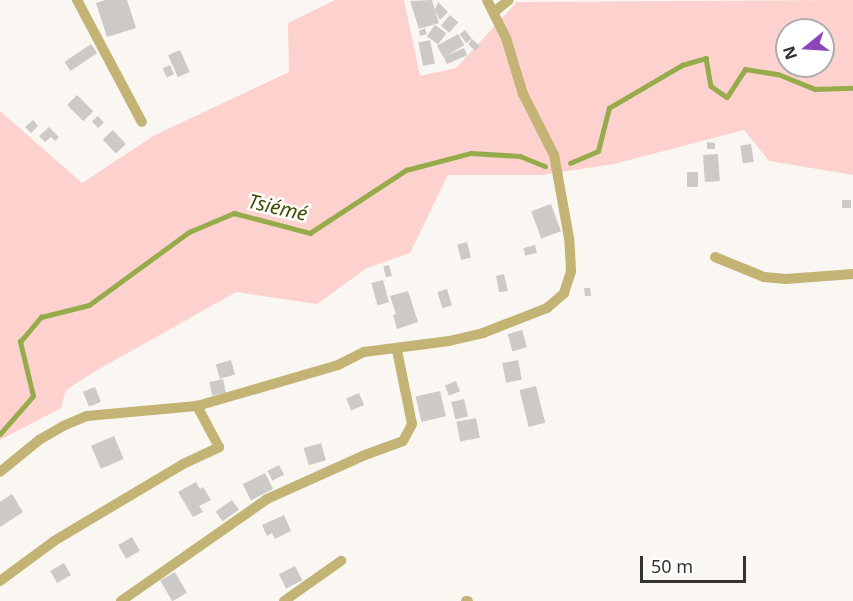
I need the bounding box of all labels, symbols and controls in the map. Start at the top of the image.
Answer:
north arrow [775,18,835,78]
text: N [777,43,802,63]
water label: Tsiémé [246,189,310,225]
scale bar [643,544,750,582]
text: 50 m [651,554,693,578]

